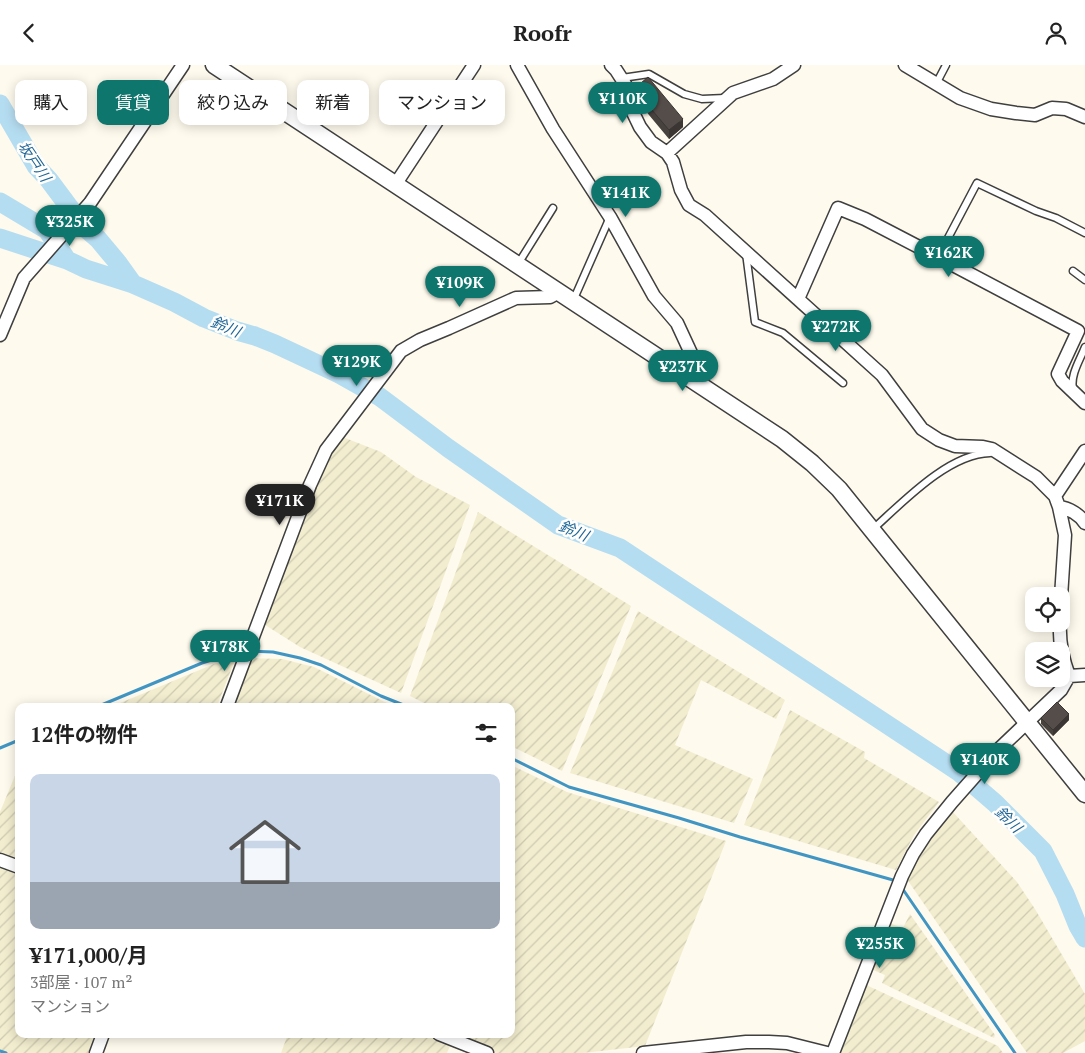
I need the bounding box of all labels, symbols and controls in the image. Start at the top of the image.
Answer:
text: Roofr [513,18,572,47]
icon: back [15,19,43,47]
icon: person [1042,19,1070,47]
chip: 購入 [15,80,87,125]
chip: 賃貸 [97,80,169,125]
chip: 絞り込み [179,80,287,125]
chip: 新着 [297,80,369,125]
chip: マンション [379,80,505,125]
pin: ¥110K [588,82,658,124]
text: ¥110K [599,87,647,109]
water label: 坂戸川 [14,137,57,187]
pin: ¥141K [591,175,661,218]
text: ¥141K [602,181,650,203]
pin: ¥325K [35,205,105,247]
text: ¥325K [46,210,94,232]
pin: ¥162K [914,235,984,278]
text: ¥162K [925,241,973,263]
pin: ¥109K [425,265,495,308]
text: ¥109K [436,271,484,293]
pin: ¥272K [801,309,871,352]
water label: 鈴川 [208,311,246,342]
text: ¥272K [812,315,860,337]
pin: ¥129K [322,345,392,387]
pin: ¥237K [648,349,718,392]
text: ¥129K [333,350,381,372]
text: ¥237K [659,355,707,377]
pin: ¥171K [245,483,315,526]
text: ¥171K [256,489,304,511]
water label: 鈴川 [556,515,594,546]
map controls [1025,587,1070,687]
button: locate [1025,587,1070,632]
pin: ¥178K [190,629,260,672]
text: ¥178K [201,635,249,657]
button: layers [1025,642,1070,687]
icon: filters [472,719,500,747]
text: 12件の物件 [30,720,138,748]
pin: ¥140K [950,743,1020,785]
text: ¥140K [961,748,1009,770]
water label: 鈴川 [991,801,1028,838]
icon: home [220,807,310,897]
pin: ¥255K [845,927,915,969]
text: ¥255K [856,932,904,954]
text: ¥171,000/月 [30,941,148,969]
text: 3部屋 · 107 m² [30,971,132,993]
text: マンション [30,995,110,1017]

